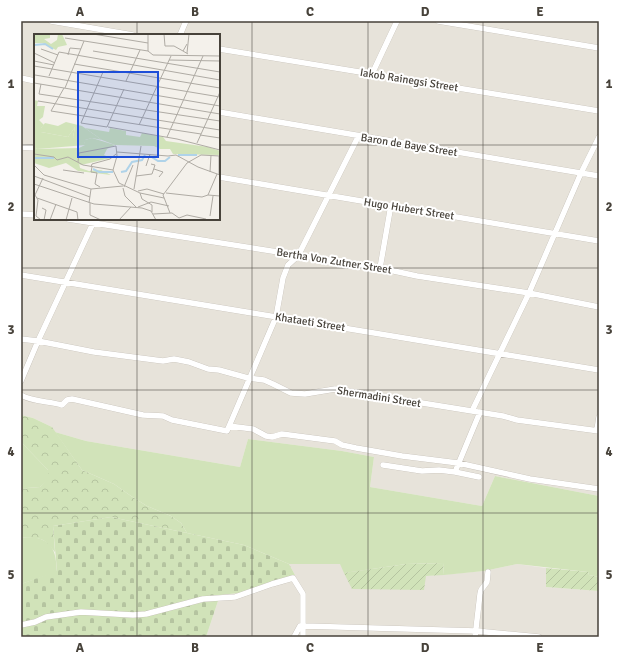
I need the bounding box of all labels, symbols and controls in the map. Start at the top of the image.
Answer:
text: A [76,4,85,20]
text: B [191,4,199,20]
text: C [306,4,314,20]
text: D [421,4,430,20]
text: E [536,4,544,20]
inset map [34,34,220,220]
street label: Iakob Rainegsi Street [359,66,459,94]
text: 1 [7,76,15,92]
text: 1 [605,76,613,92]
street label: Baron de Baye Street [360,131,458,159]
street label: Hugo Hubert Street [363,195,455,223]
text: 2 [7,199,15,215]
text: 2 [605,199,613,215]
street label: Bertha Von Zutner Street [275,245,393,277]
street label: Khataeti Street [274,310,346,334]
text: 3 [7,322,15,338]
text: 3 [605,322,613,338]
street label: Shermadini Street [336,384,422,410]
text: 4 [7,444,15,460]
text: 4 [605,444,613,460]
text: 5 [7,567,15,583]
text: 5 [605,567,613,583]
text: A [76,640,85,656]
text: B [191,640,199,656]
text: C [306,640,314,656]
text: D [421,640,430,656]
text: E [536,640,544,656]

